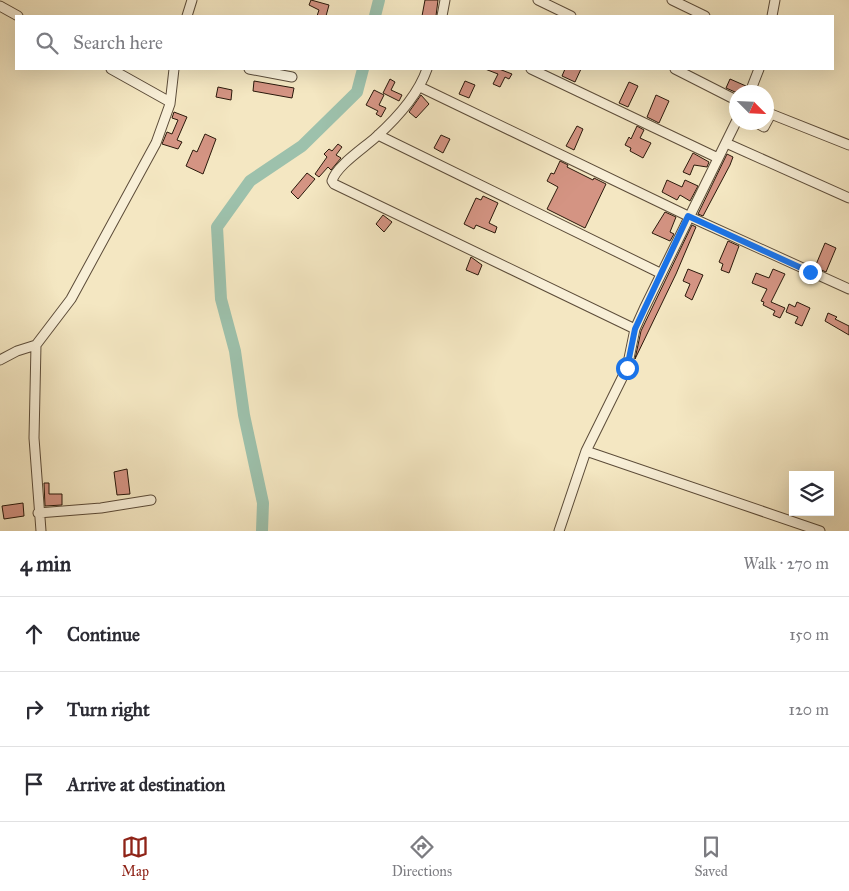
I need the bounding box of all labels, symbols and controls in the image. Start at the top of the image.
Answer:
search box [15,15,834,70]
icon: search [33,29,61,57]
text: Search here [73,31,163,54]
north arrow [729,85,774,130]
route end [799,261,822,284]
route start [616,357,639,380]
map controls [789,471,834,516]
button: layers [789,471,834,516]
text: 4 min [20,551,71,577]
text: Walk · 270 m [743,554,829,573]
icon: ahead [20,620,48,648]
text: Continue [67,623,140,646]
text: 150 m [789,625,829,644]
icon: right [20,695,48,723]
text: Turn right [67,698,150,721]
text: 120 m [789,700,829,719]
icon: arrive [20,770,48,798]
text: Arrive at destination [67,773,225,796]
tab: Map [121,833,149,880]
tab: Directions [392,833,452,880]
tab: Saved [695,833,728,880]

